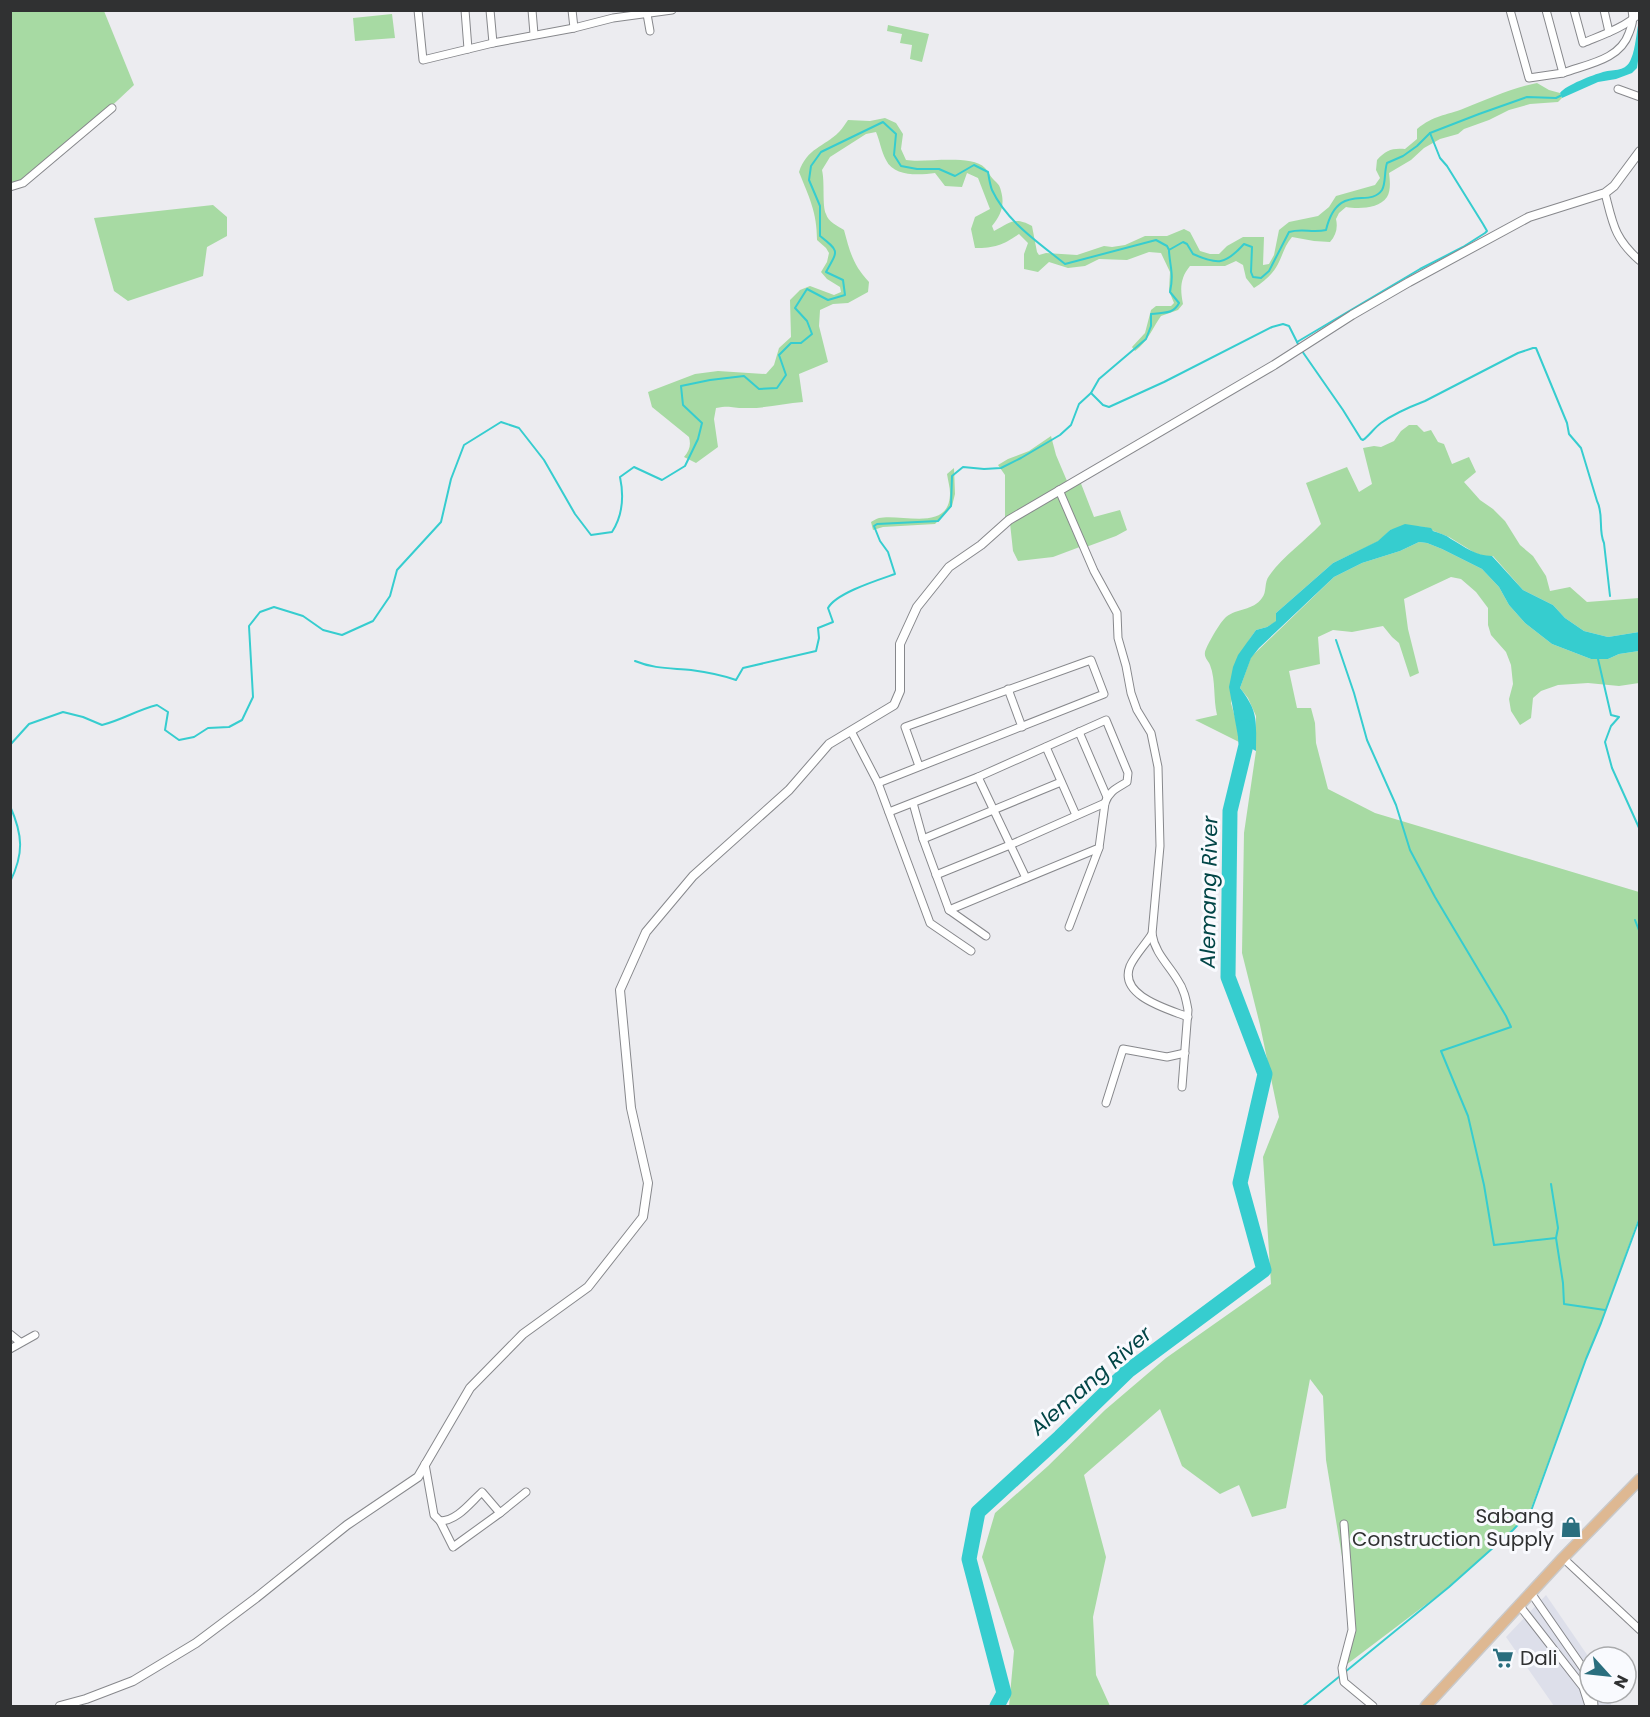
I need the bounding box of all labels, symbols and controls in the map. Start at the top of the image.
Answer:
water label: Alemang River [1193,814,1224,970]
water label: Alemang River [1023,1319,1159,1442]
place label: Sabang Construction Supply [1352,1502,1554,1553]
shop icon: Sabang Construction Supply [1559,1515,1583,1539]
place label: Dali [1520,1644,1558,1672]
north arrow [1578,1645,1638,1705]
supermarket icon: Dali [1491,1646,1515,1670]
text: N [1608,1671,1634,1692]

